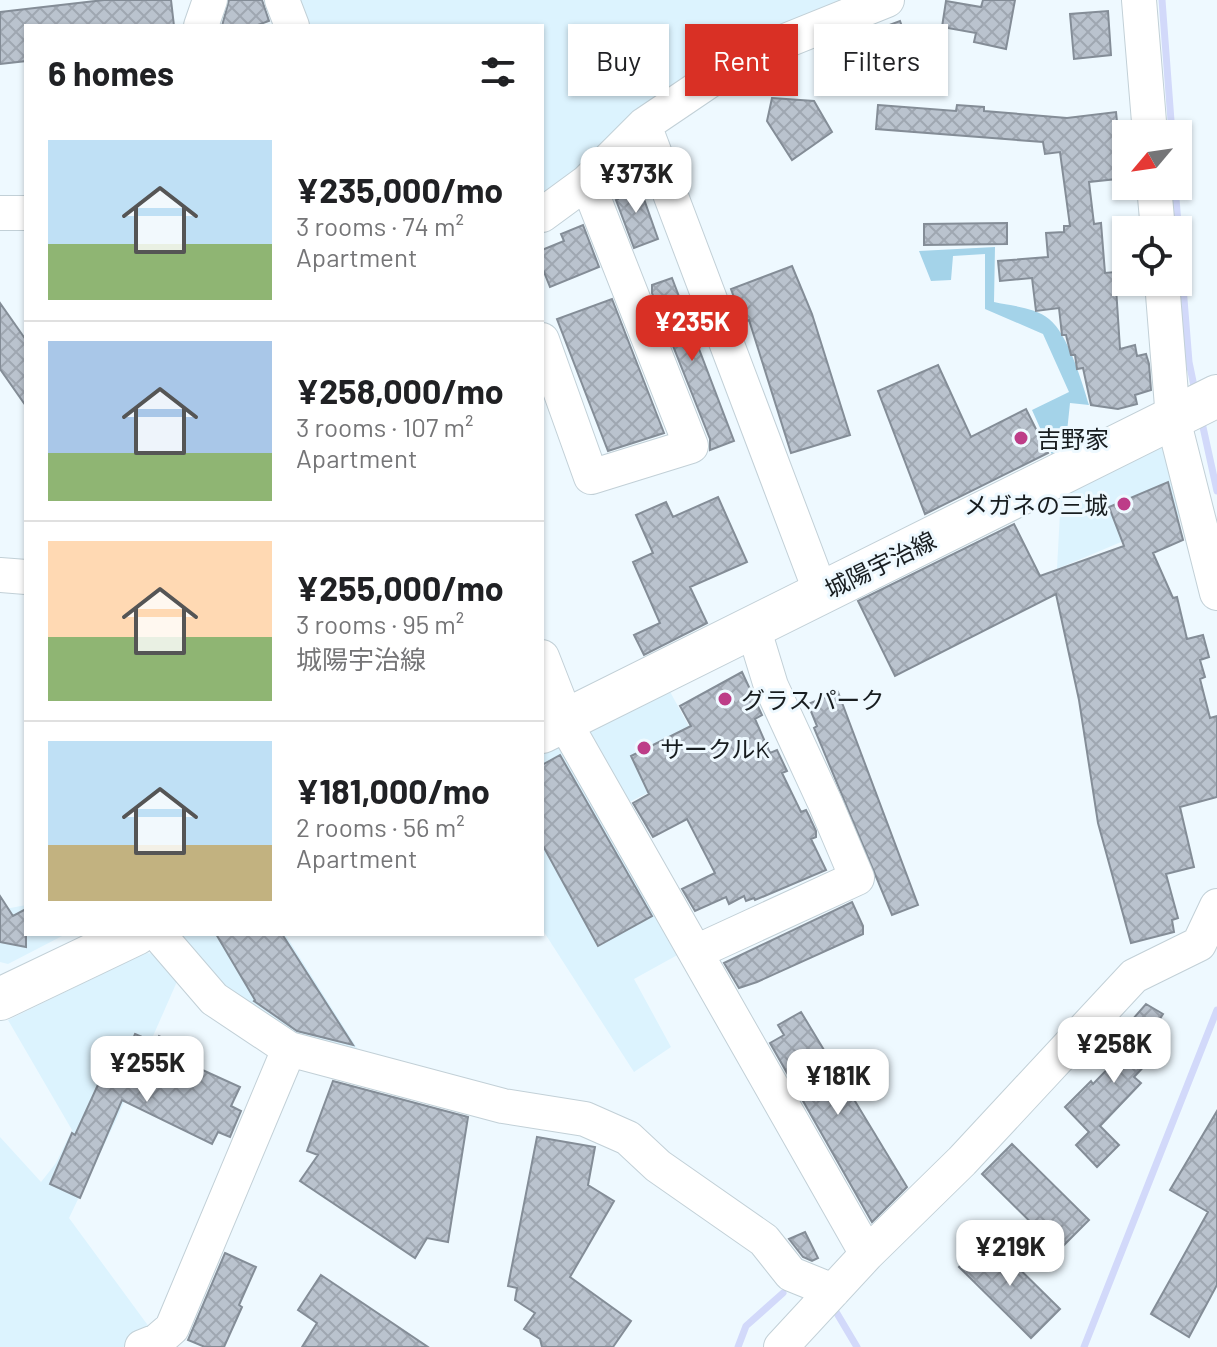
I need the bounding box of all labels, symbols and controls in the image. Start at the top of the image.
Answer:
chip: Buy [568,24,669,96]
chip: Rent [685,24,798,96]
chip: Filters [814,24,948,96]
icon: filters [476,50,520,94]
text: 6 homes [48,52,174,93]
north arrow [1112,120,1192,200]
map controls [1112,120,1192,296]
pin: ¥373K [580,147,692,215]
text: ¥373K [598,157,674,188]
text: ¥235,000/mo [296,169,503,210]
icon: home [112,172,208,268]
text: 3 rooms · 74 m² [296,210,464,241]
button: locate [1112,216,1192,296]
text: Apartment [296,241,417,272]
pin: ¥235K [636,295,748,363]
text: ¥235K [654,305,730,336]
text: ¥258,000/mo [296,370,504,411]
icon: home [112,373,208,469]
text: 3 rooms · 107 m² [296,411,473,442]
place label: 吉野家 [1037,424,1109,453]
marker: 吉野家 [1012,429,1030,447]
text: Apartment [296,442,417,473]
place label: メガネの三城 [964,490,1108,519]
marker: メガネの三城 [1115,495,1133,513]
street label: 城陽宇治線 [820,525,940,603]
text: ¥255,000/mo [296,567,504,608]
icon: home [112,573,208,669]
text: 3 rooms · 95 m² [296,608,464,639]
text: 城陽宇治線 [296,643,426,674]
place label: グラスパーク [741,685,885,714]
marker: グラスパーク [716,690,734,708]
place label: サークルK [660,734,770,763]
marker: サークルK [635,739,653,757]
text: ¥181,000/mo [296,770,490,811]
icon: home [112,773,208,869]
text: 2 rooms · 56 m² [296,811,465,842]
text: Apartment [296,842,417,873]
pin: ¥258K [1058,1017,1170,1085]
text: ¥258K [1076,1027,1152,1058]
pin: ¥255K [91,1036,203,1104]
text: ¥255K [109,1046,185,1077]
pin: ¥181K [782,1049,894,1117]
text: ¥181K [805,1059,871,1090]
pin: ¥219K [954,1220,1066,1288]
text: ¥219K [974,1230,1046,1261]

